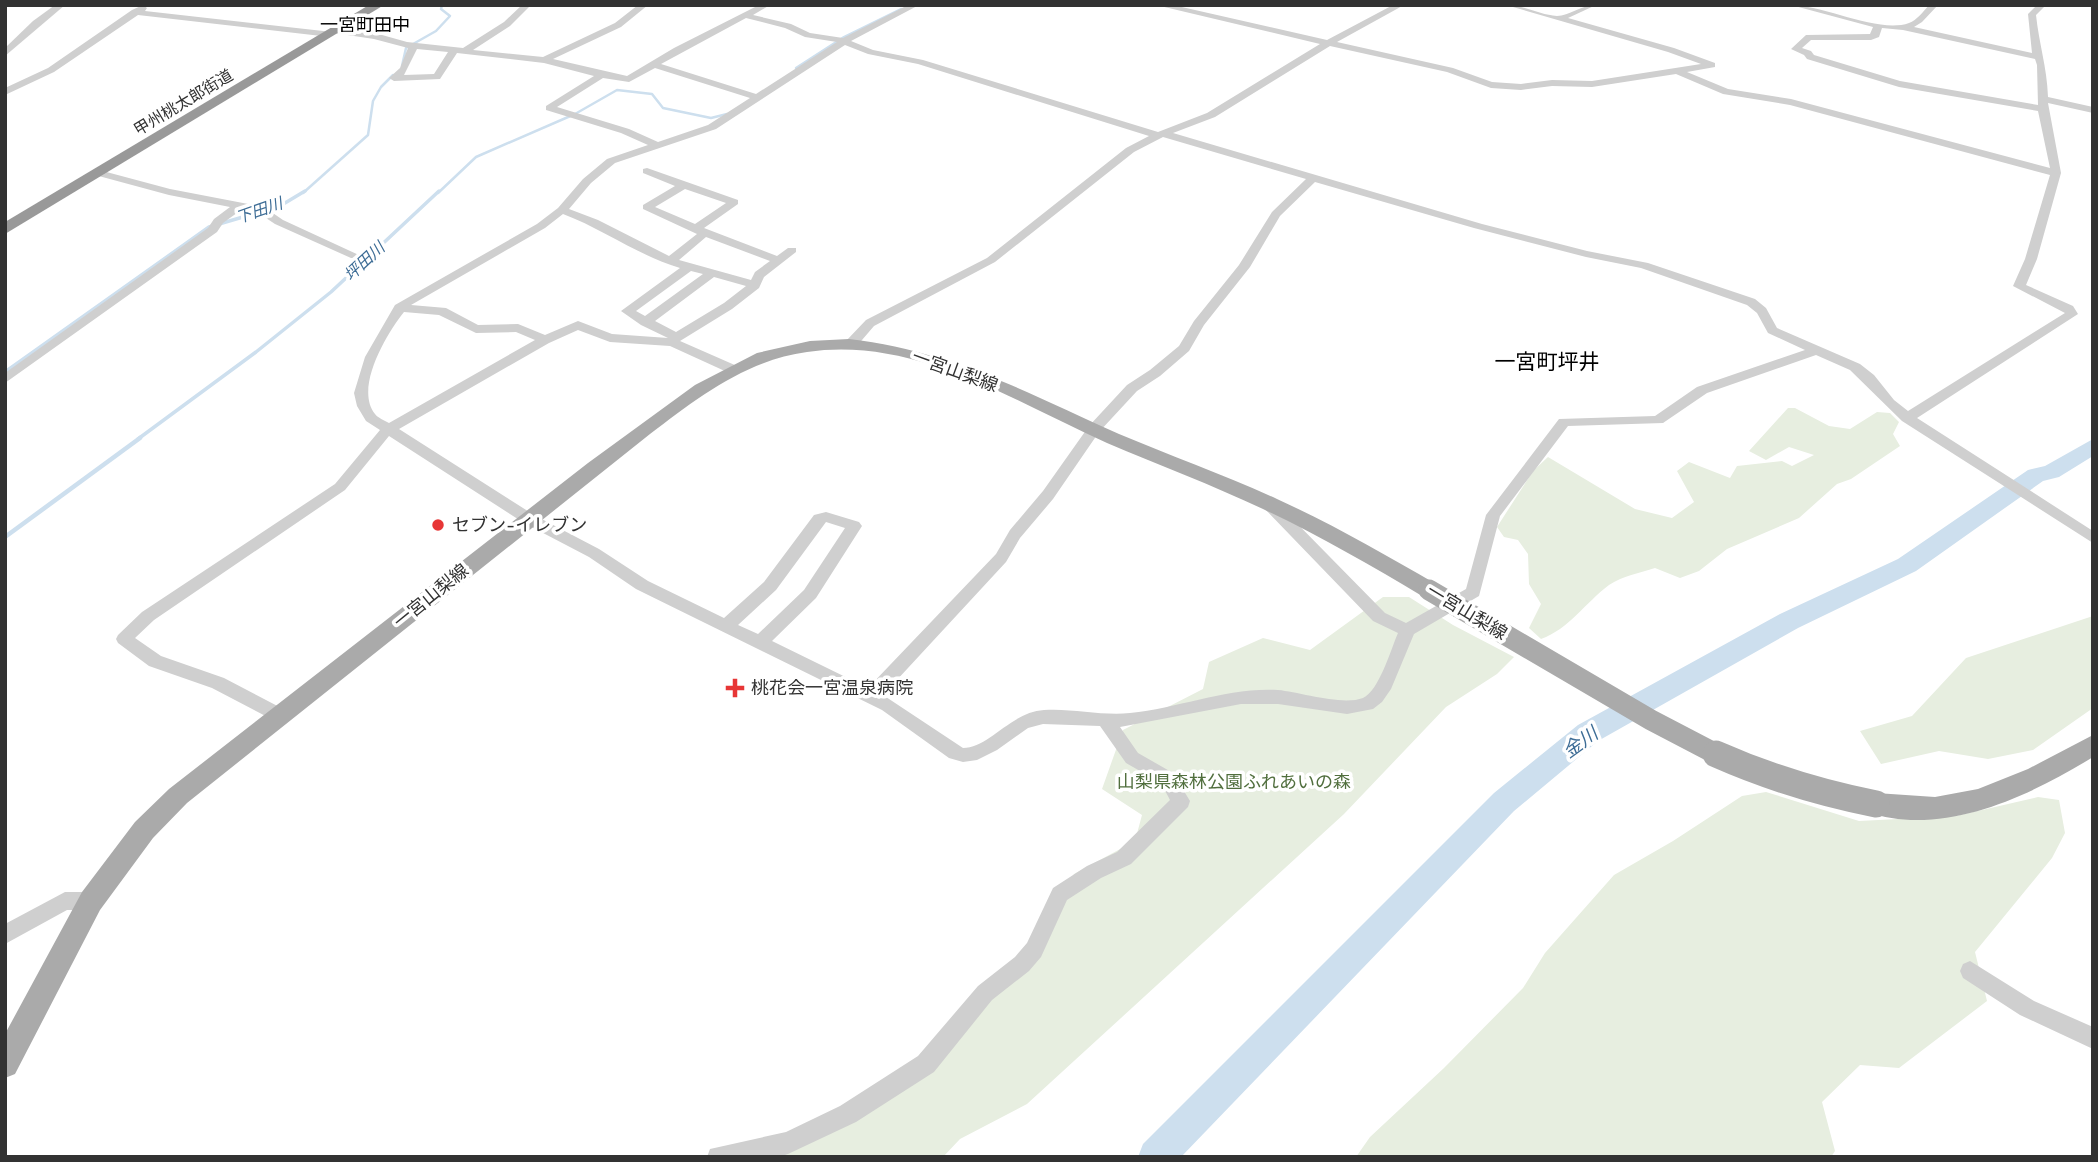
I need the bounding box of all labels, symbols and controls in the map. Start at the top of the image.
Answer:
district label: 一宮町田中 [320,14,410,35]
street label: 甲州桃太郎街道 [130,65,236,139]
water label: 下田川 [233,193,287,227]
water label: 坪田川 [340,237,390,285]
street label: 一宮山梨線 [909,345,1001,396]
district label: 一宮町坪井 [1495,349,1600,374]
place label: セブン-イレブン [452,514,587,535]
marker: セブン-イレブン [430,517,446,533]
street label: 一宮山梨線 [389,559,472,632]
street label: 一宮山梨線 [1423,579,1511,644]
place label: 桃花会一宮温泉病院 [751,677,913,698]
marker: 桃花会一宮温泉病院 [725,678,745,698]
water label: 金川 [1558,721,1604,763]
park label: 山梨県森林公園ふれあいの森 [1117,771,1351,792]

